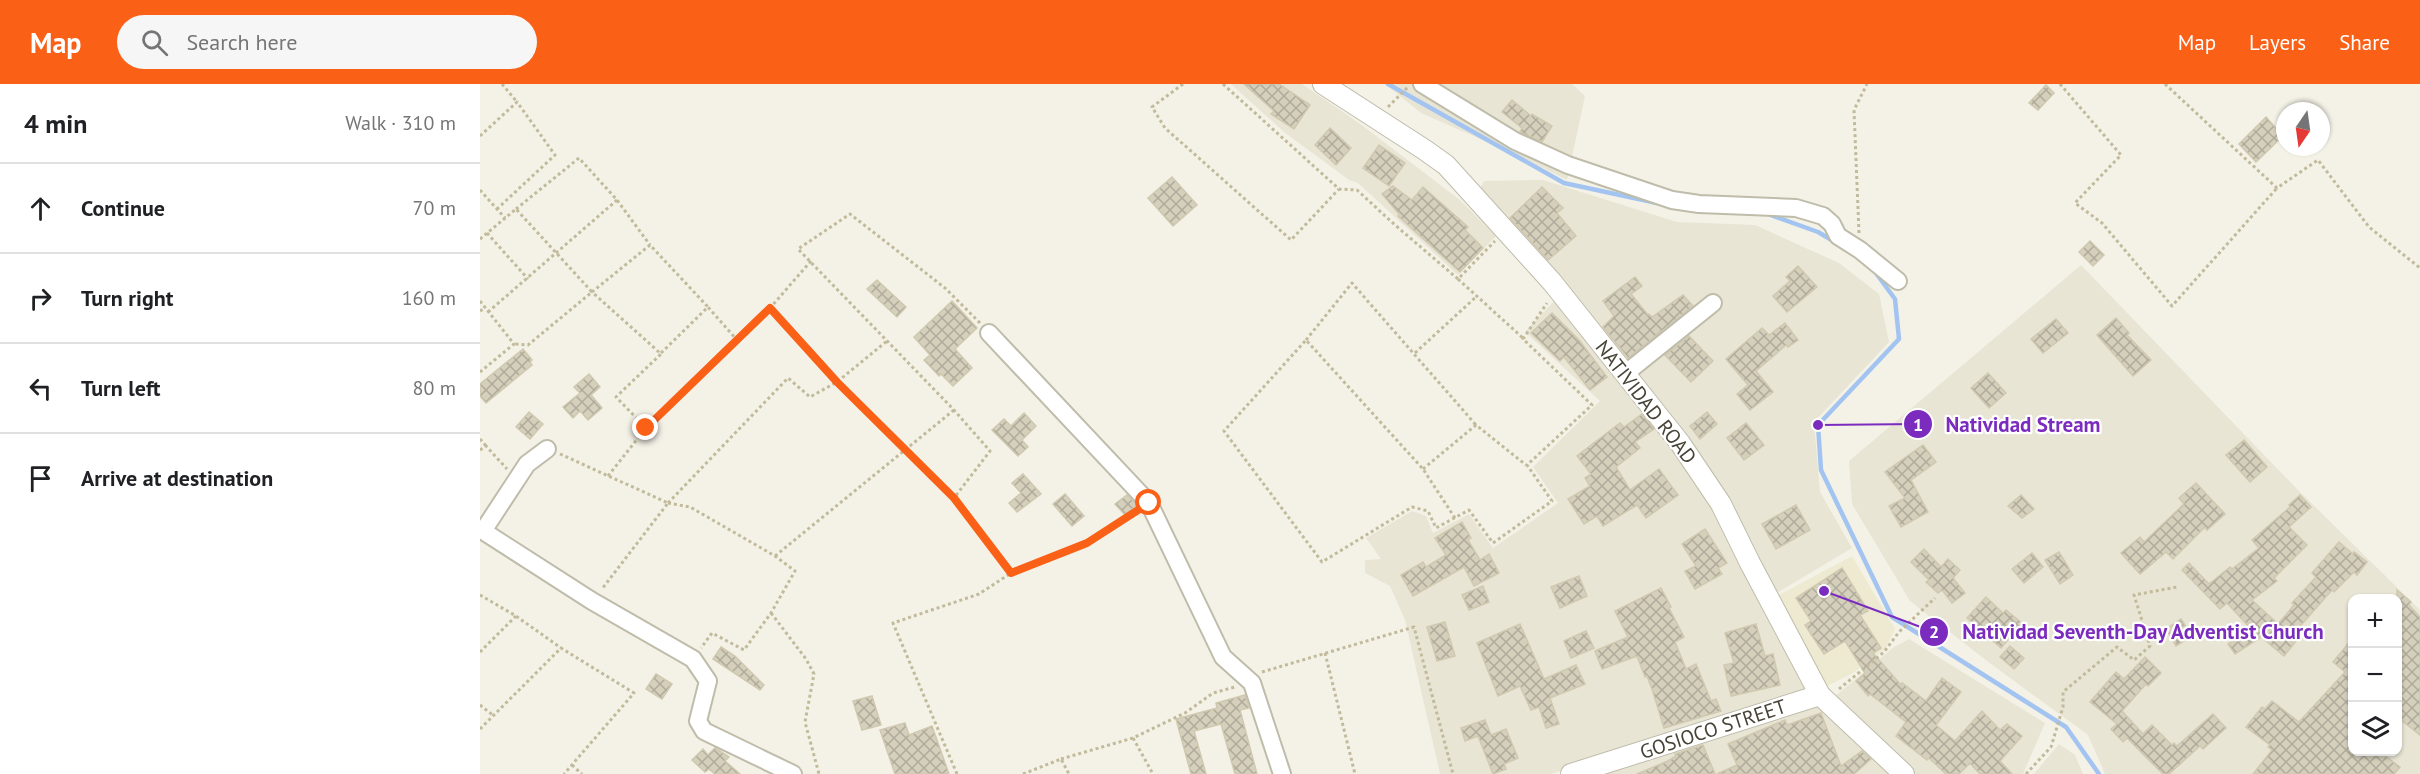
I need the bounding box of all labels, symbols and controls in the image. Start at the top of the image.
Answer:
search box [117,15,537,69]
text: Map [30,24,81,61]
icon: search [138,26,171,59]
text: Search here [186,28,297,56]
text: Map [2178,29,2216,56]
text: Layers [2249,29,2306,56]
text: Share [2339,29,2390,56]
north arrow [2276,102,2330,156]
text: 4 min [24,107,87,140]
text: Walk · 310 m [345,110,456,136]
icon: ahead [24,192,57,225]
text: Continue [81,194,165,222]
text: 70 m [413,195,456,221]
icon: right [24,282,57,315]
text: Turn right [81,284,173,312]
text: 160 m [402,285,456,311]
street label: NATIVIDAD ROAD [1590,335,1702,469]
icon: left [24,372,57,405]
text: Turn left [81,374,161,402]
text: 80 m [413,375,456,401]
callout: Natividad Stream [1903,405,2112,444]
text: Natividad Stream [1945,411,2101,438]
text: 1 [1913,413,1923,436]
route end [632,414,658,440]
icon: arrive [24,462,57,495]
text: Arrive at destination [81,464,273,492]
route start [1135,489,1161,515]
map controls [2348,594,2402,756]
button: + [2348,594,2402,648]
callout: Natividad Seventh-Day Adventist Church [1919,612,2336,651]
text: Natividad Seventh-Day Adventist Church [1962,618,2324,645]
text: 2 [1929,620,1939,643]
button: − [2348,648,2402,702]
street label: GOSIOCO STREET [1637,693,1789,765]
button: layers [2348,702,2402,756]

